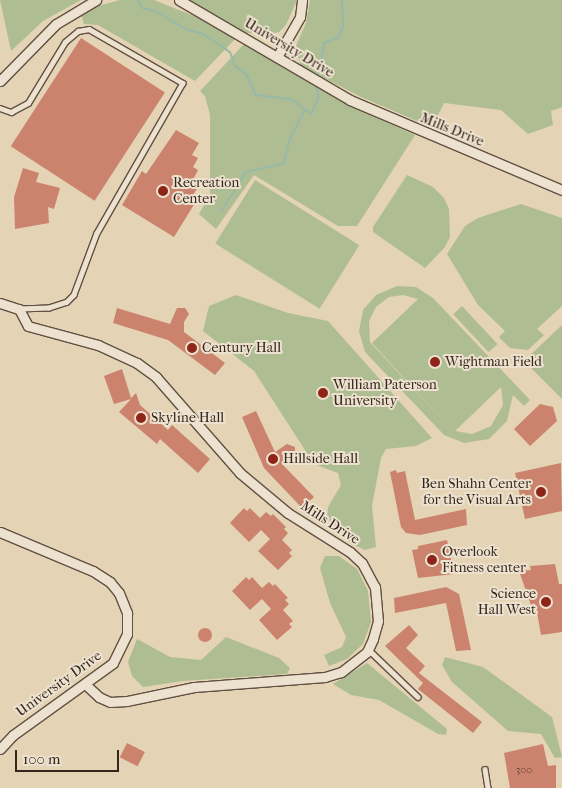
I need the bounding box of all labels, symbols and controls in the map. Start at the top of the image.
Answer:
street label: University Drive [241,15,337,81]
street label: Mills Drive [418,110,486,150]
place label: Recreation Center [173,175,240,208]
marker: Recreation Center [157,185,169,197]
place label: Century Hall [202,340,281,356]
marker: Century Hall [186,342,198,354]
place label: Wightman Field [445,354,542,370]
marker: Wightman Field [429,356,441,368]
place label: William Paterson University [333,377,437,410]
marker: William Paterson University [317,387,329,399]
place label: Skyline Hall [151,410,224,426]
marker: Skyline Hall [135,412,147,424]
place label: Hillside Hall [283,451,358,467]
marker: Hillside Hall [267,453,279,465]
place label: Ben Shahn Center for the Visual Arts [421,476,531,508]
marker: Ben Shahn Center for the Visual Arts [535,486,547,498]
street label: Mills Drive [297,498,363,548]
place label: Overlook Fitness center [442,544,526,576]
marker: Overlook Fitness center [426,554,438,566]
place label: Science Hall West [478,586,536,618]
marker: Science Hall West [540,596,552,608]
street label: University Drive [13,647,105,721]
scale bar [18,740,121,772]
text: 100 m [23,750,61,768]
house number: 300 [516,763,532,777]

